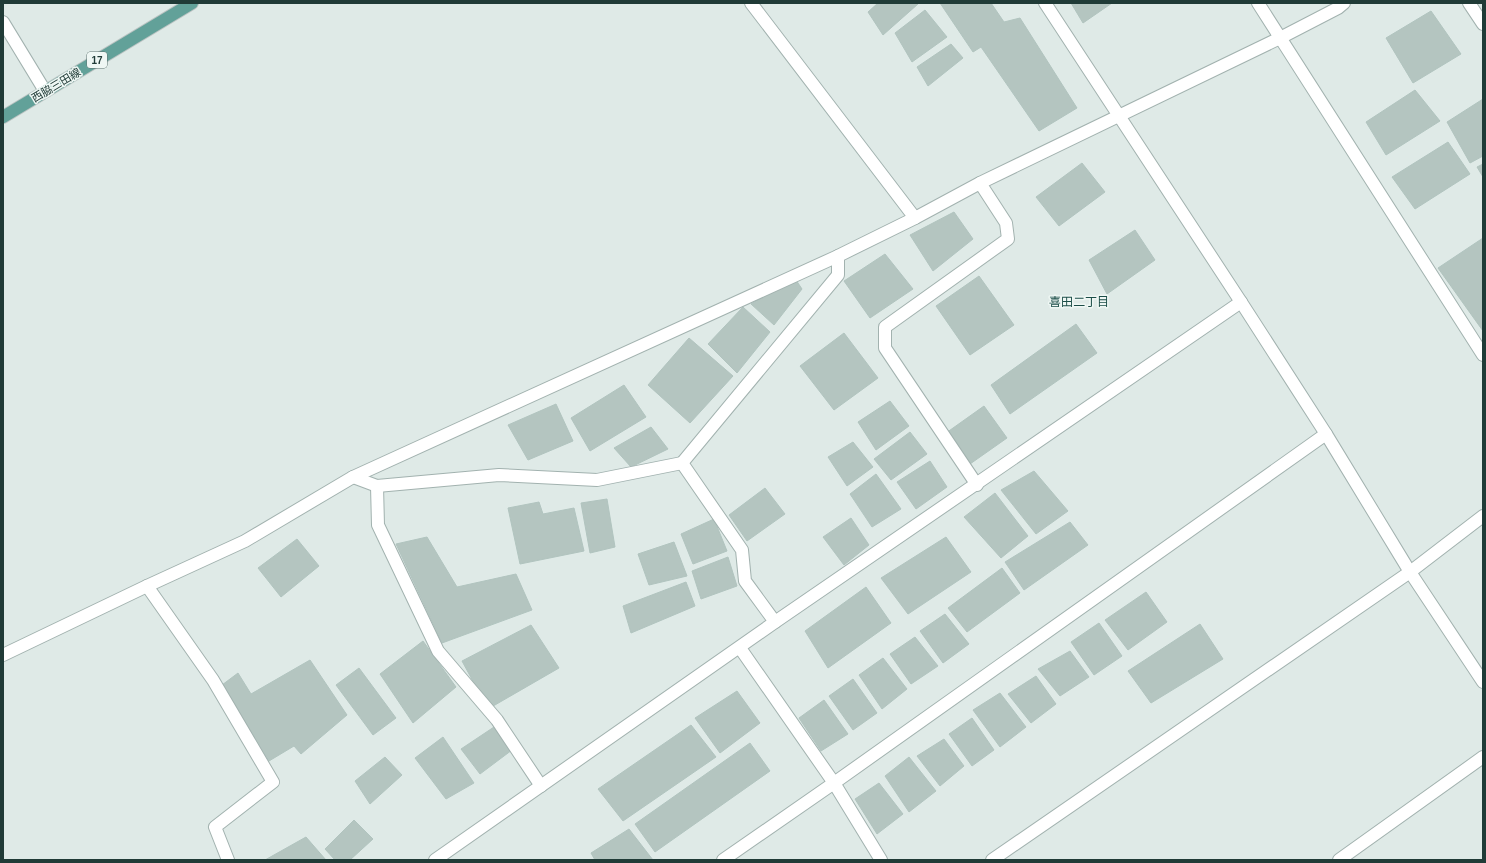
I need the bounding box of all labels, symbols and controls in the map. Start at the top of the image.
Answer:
road number: 17 [87,52,107,68]
street label: 西脇三田線 [29,66,83,104]
district label: 喜田二丁目 [1049,295,1109,309]

